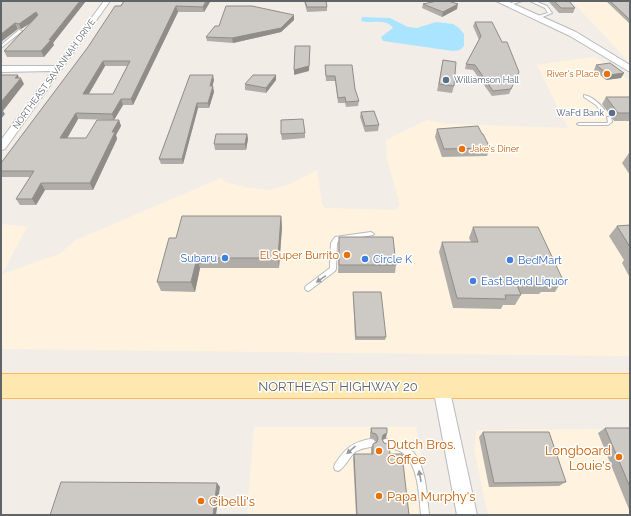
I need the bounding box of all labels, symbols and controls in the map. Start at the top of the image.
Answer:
street label: NORTHEAST SAVANNAH DRIVE [11,17,98,131]
place label: River's Place [547,69,600,79]
marker: River's Place [602,69,612,79]
marker: Williamson Hall [441,75,451,85]
place label: Williamson Hall [454,75,520,85]
place label: WaFd Bank [556,108,604,118]
marker: WaFd Bank [607,108,617,118]
marker: Jake's Diner [457,144,467,154]
place label: Jake's Diner [470,144,520,154]
place label: El Super Burrito [260,249,339,262]
marker: El Super Burrito [342,250,352,260]
place label: Subaru [181,252,217,265]
marker: Subaru [220,253,230,263]
place label: Circle K [373,253,413,266]
marker: Circle K [360,254,370,264]
place label: BedMart [518,254,562,267]
marker: BedMart [505,255,515,265]
one-way arrow [316,275,326,283]
place label: East Bend Liquor [481,275,568,288]
marker: East Bend Liquor [468,276,478,286]
street label: NORTHEAST HIGHWAY 20 [258,379,418,394]
place label: Dutch Bros. Coffee [387,437,456,467]
place label: Longboard Louie's [545,443,611,473]
one-way arrow [346,446,357,455]
marker: Dutch Bros. Coffee [374,446,384,456]
marker: Longboard Louie's [614,452,624,462]
one-way arrow [416,470,422,483]
place label: Papa Murphy's [387,489,475,504]
marker: Papa Murphy's [374,491,384,501]
place label: Cibelli's [209,494,255,509]
marker: Cibelli's [196,496,206,506]

